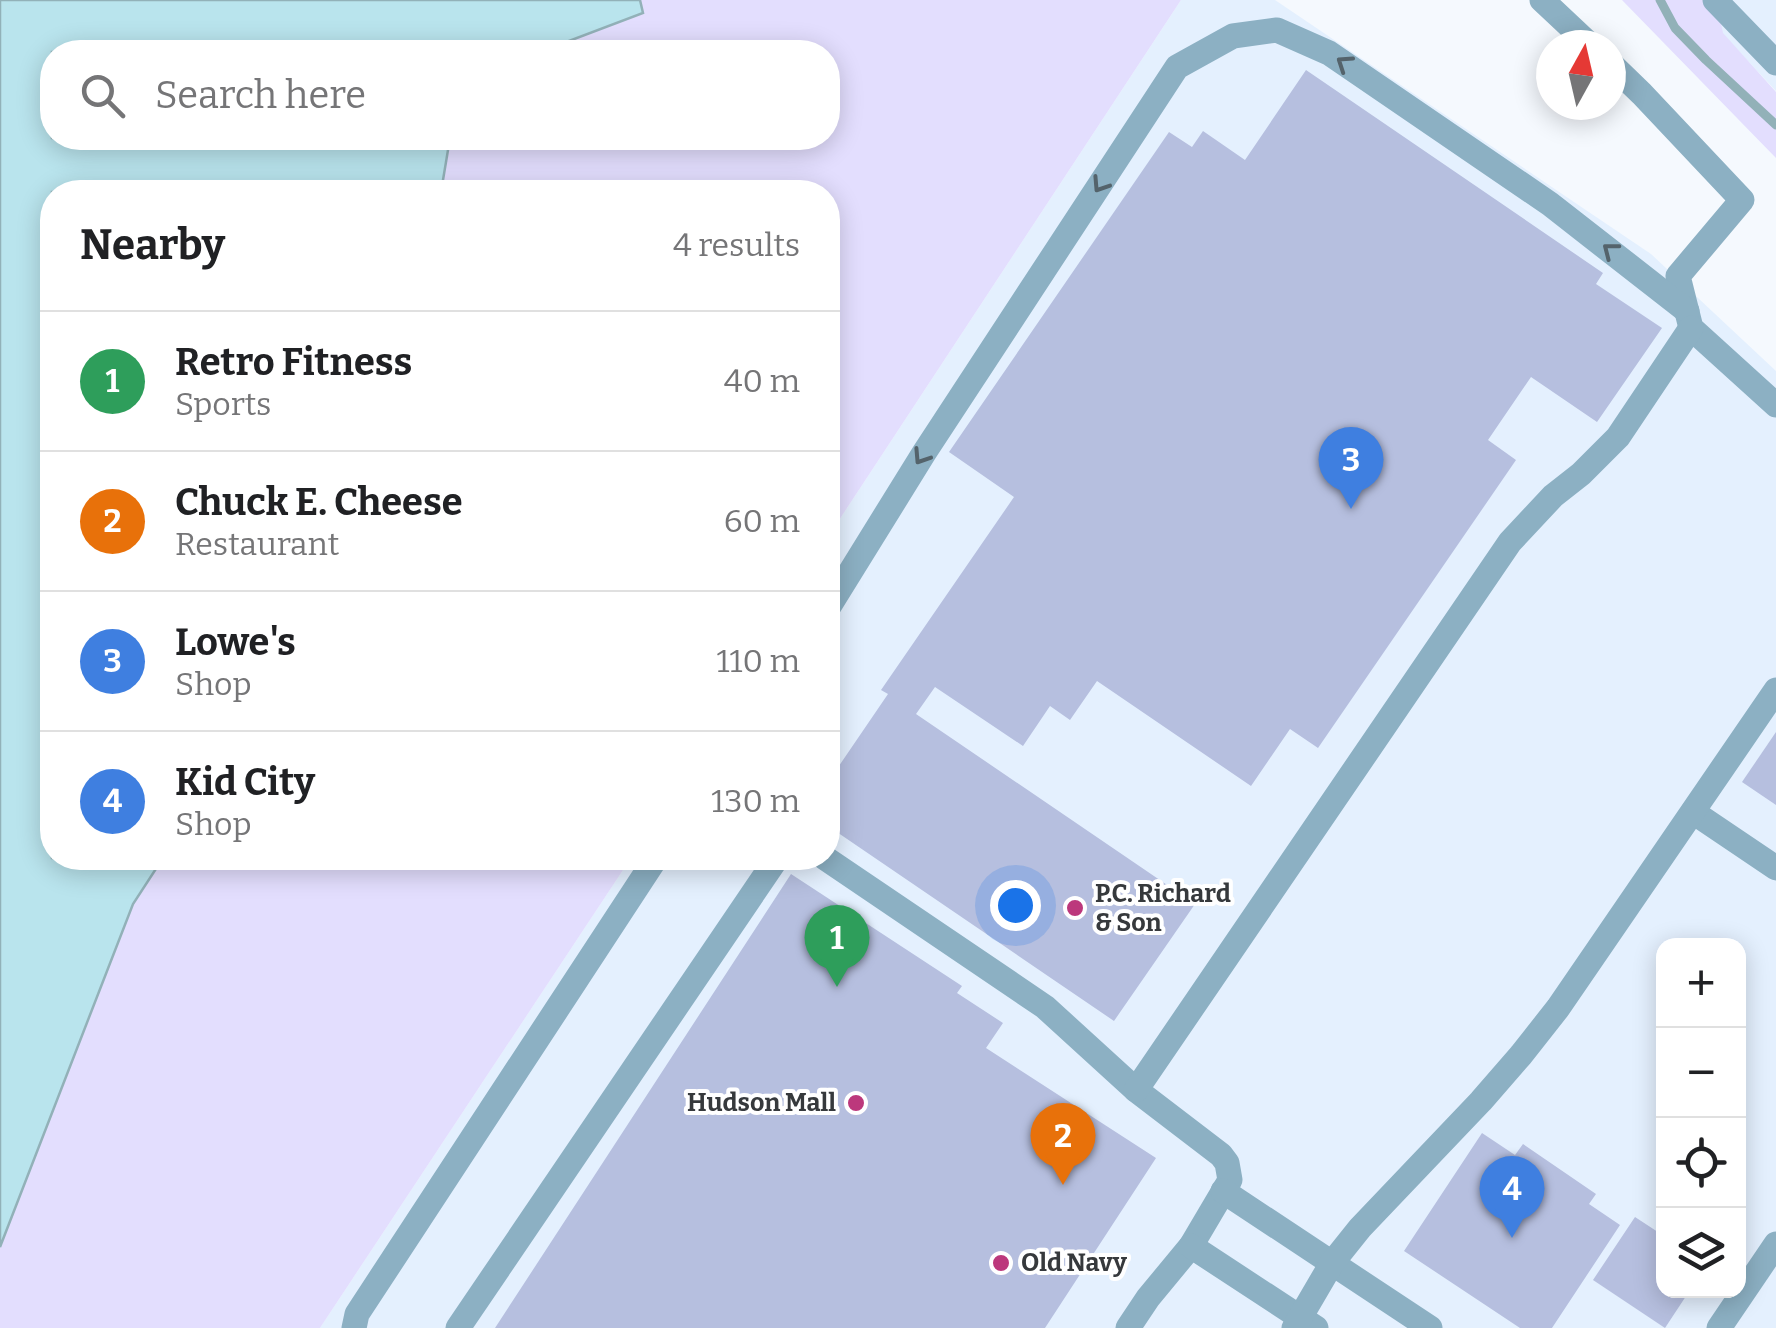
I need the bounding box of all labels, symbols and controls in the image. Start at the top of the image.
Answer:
north arrow [1536,30,1626,120]
search box [40,40,840,150]
one-way arrow [1337,57,1356,75]
icon: search [75,68,130,123]
text: Search here [155,72,366,118]
one-way arrow [1093,174,1112,192]
text: Nearby [80,220,225,270]
text: 4 results [673,226,800,264]
one-way arrow [1603,245,1621,262]
text: Retro Fitness [175,339,412,385]
text: 1 [106,362,119,400]
text: 40 m [724,362,800,400]
text: Sports [175,385,271,423]
pin: 3 [1318,426,1384,509]
one-way arrow [915,446,934,464]
text: Chuck E. Cheese [175,479,463,525]
text: 2 [103,502,122,540]
text: 60 m [724,502,800,540]
text: Restaurant [175,525,339,563]
text: Lowe's [175,619,296,665]
text: 3 [103,642,122,680]
text: 110 m [717,642,800,680]
text: Shop [175,665,252,703]
text: Kid City [175,759,315,805]
text: 4 [103,782,122,820]
text: 130 m [711,782,800,820]
text: Shop [175,805,252,843]
place label: P.C. Richard & Son [1095,879,1231,938]
your location [990,880,1041,931]
marker: P.C. Richard & Son [1064,897,1086,919]
pin: 1 [804,904,870,987]
map controls [1656,938,1746,1298]
button: + [1656,938,1746,1028]
button: − [1656,1028,1746,1118]
place label: Hudson Mall [687,1088,836,1118]
marker: Hudson Mall [845,1092,867,1114]
pin: 2 [1030,1102,1096,1185]
button: locate [1656,1118,1746,1208]
pin: 4 [1480,1156,1544,1238]
button: layers [1656,1208,1746,1298]
place label: Old Navy [1021,1248,1127,1278]
marker: Old Navy [990,1252,1012,1274]

